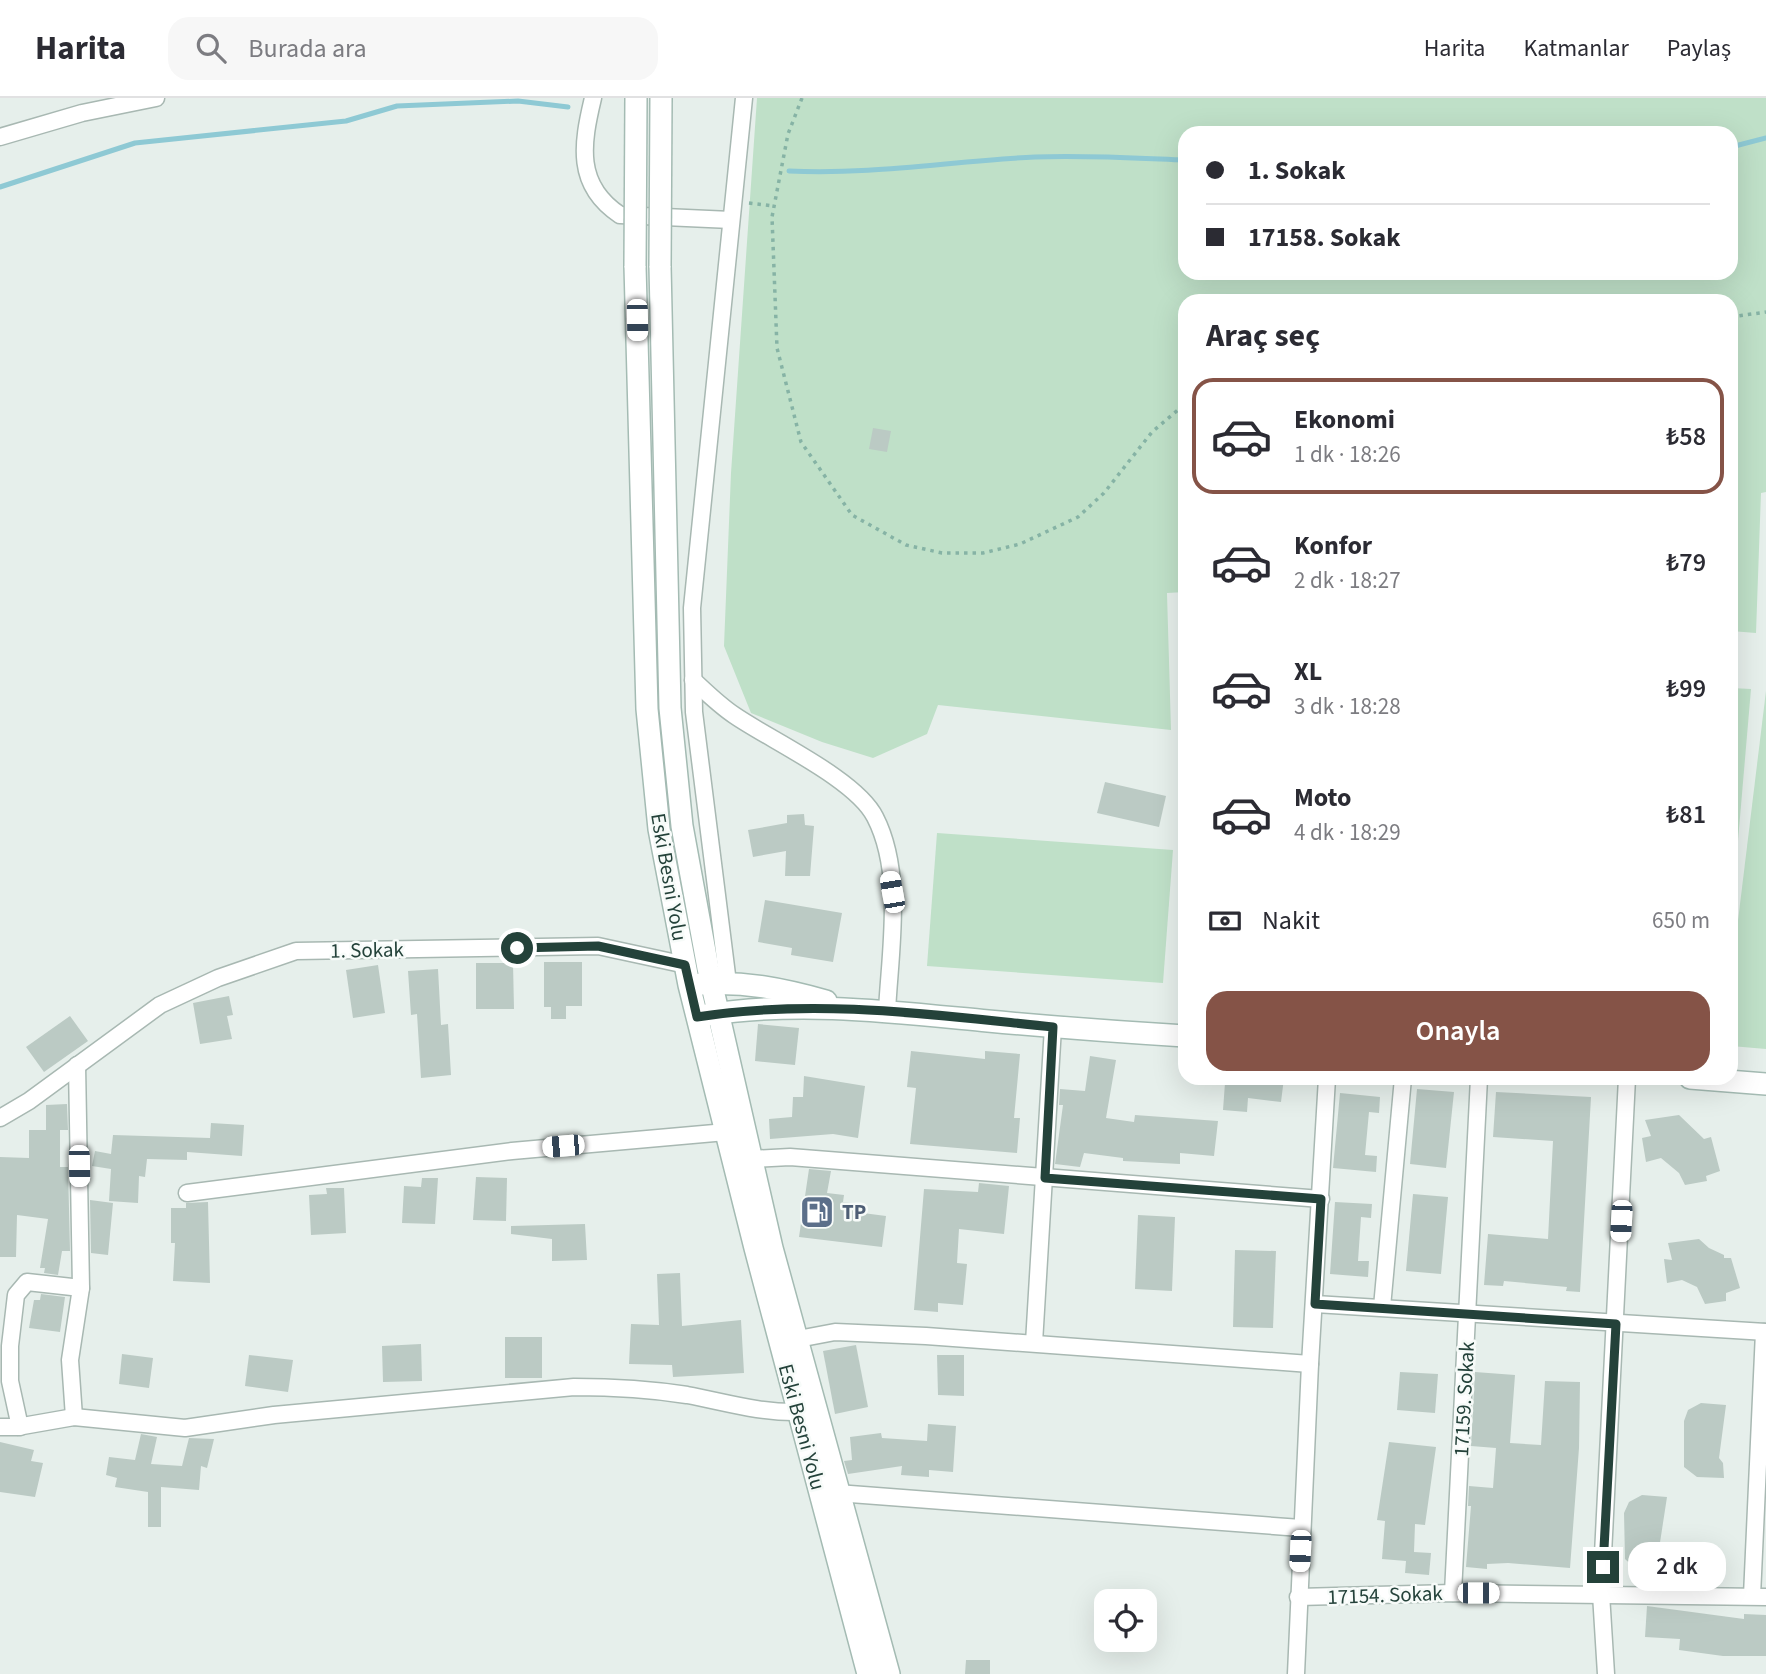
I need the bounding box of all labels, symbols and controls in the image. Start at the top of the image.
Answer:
search box [168,17,658,80]
text: Harita [35,25,126,72]
icon: search [192,29,230,67]
text: Burada ara [248,30,367,67]
text: Harita [1424,31,1485,66]
text: Katmanlar [1523,31,1629,66]
text: Paylaş [1667,31,1731,66]
text: 1. Sokak [1248,152,1346,189]
text: 17158. Sokak [1248,219,1400,256]
car [627,299,648,341]
text: Araç seç [1206,313,1320,359]
text: Ekonomi [1294,401,1395,438]
icon: car [1210,405,1273,468]
text: ₺58 [1666,418,1706,455]
text: 1 dk · 18:26 [1294,438,1401,471]
text: Konfor [1294,527,1372,564]
icon: car [1210,531,1273,594]
text: ₺79 [1666,544,1706,581]
text: 2 dk · 18:27 [1294,564,1401,597]
text: XL [1294,653,1322,690]
icon: car [1210,657,1273,720]
text: ₺99 [1666,670,1706,707]
text: 3 dk · 18:28 [1294,690,1401,723]
text: Moto [1294,779,1351,816]
icon: car [1210,783,1273,846]
text: ₺81 [1666,796,1706,833]
street label: Eski Besni Yolu [643,811,695,943]
text: 4 dk · 18:29 [1294,816,1401,849]
car [879,869,906,915]
icon: cash [1206,902,1244,940]
text: Nakit [1262,902,1320,939]
text: 650 m [1652,904,1710,937]
route start [501,932,533,964]
street label: 1. Sokak [330,934,405,966]
button: Onayla [1206,991,1710,1071]
car [542,1134,585,1158]
car [69,1145,90,1187]
fuel station icon: TP [798,1193,836,1231]
place label: TP [842,1197,866,1227]
car [1610,1199,1633,1243]
street label: 17159. Sokak [1446,1340,1482,1457]
street label: Eski Besni Yolu [771,1361,833,1493]
car [1289,1529,1312,1573]
callout: 2 dk [1628,1542,1726,1592]
text: 2 dk [1656,1550,1698,1583]
route end [1587,1551,1619,1583]
street label: 17154. Sokak [1327,1578,1444,1612]
car [1458,1583,1500,1604]
map controls [1094,1589,1157,1652]
button: locate [1094,1589,1157,1652]

